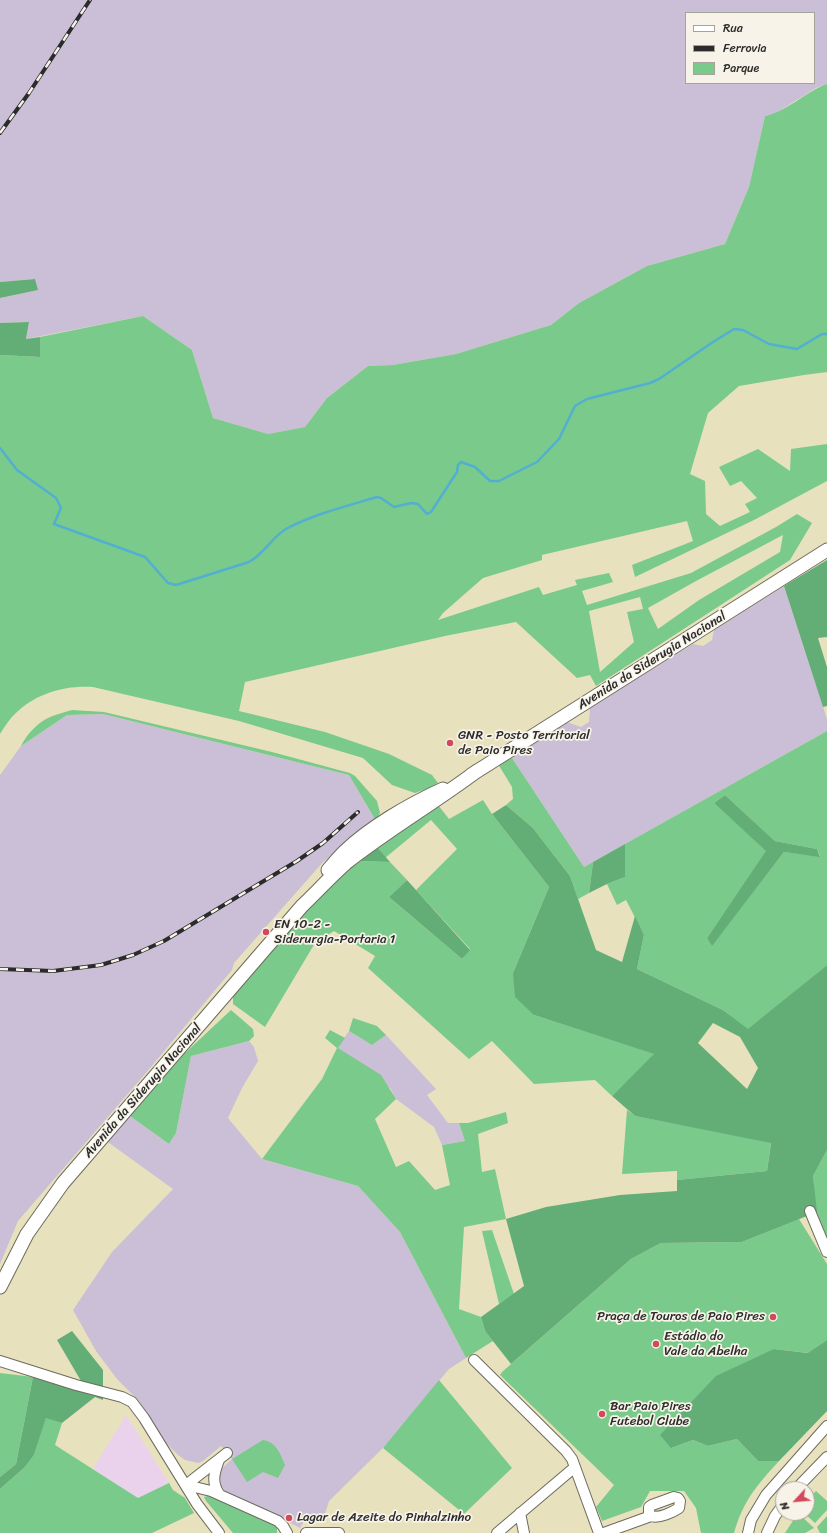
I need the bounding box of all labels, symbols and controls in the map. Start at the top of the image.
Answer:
legend [685,12,815,84]
text: Rua [723,17,743,39]
text: Ferrovia [723,37,767,59]
text: Parque [723,57,759,79]
street label: Avenida da Siderugia Nacional [575,609,729,713]
place label: GNR - Posto Territorial de Paio Pires [458,728,590,759]
marker: GNR - Posto Territorial de Paio Pires [445,738,455,748]
place label: EN 10-2 - Siderurgia-Portaria 1 [274,917,395,948]
marker: EN 10-2 - Siderurgia-Portaria 1 [261,927,271,937]
street label: Avenida da Siderugia Nacional [81,1021,205,1161]
place label: Praça de Touros de Paio Pires [597,1309,765,1325]
marker: Praça de Touros de Paio Pires [768,1312,778,1322]
place label: Estádio do Vale da Abelha [664,1329,747,1360]
marker: Estádio do Vale da Abelha [651,1339,661,1349]
place label: Bar Paio Pires Futebol Clube [610,1399,691,1430]
marker: Bar Paio Pires Futebol Clube [597,1409,607,1419]
north arrow [775,1481,815,1521]
text: N [774,1498,795,1514]
place label: Lagar de Azeite do Pinhalzinho [297,1510,471,1526]
marker: Lagar de Azeite do Pinhalzinho [284,1513,294,1523]

